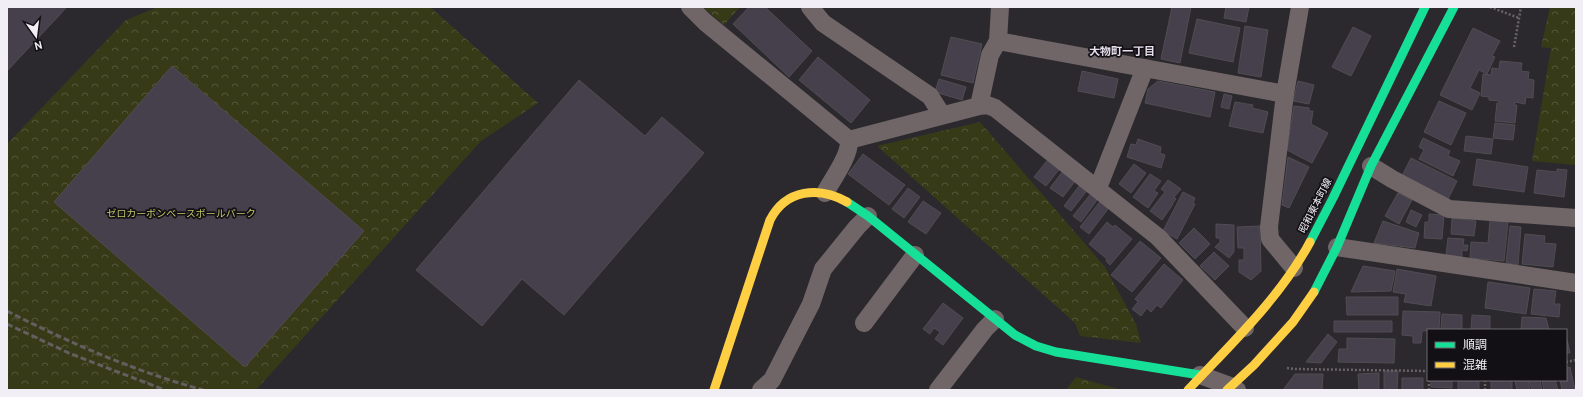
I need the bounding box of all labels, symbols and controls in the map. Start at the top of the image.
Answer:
north arrow [16,16,56,56]
text: N [33,37,44,52]
district label: 大物町一丁目 [1089,45,1155,59]
street label: 昭和東本町線 [1297,176,1335,236]
park label: ゼロカーボンベースボールパーク [106,208,256,221]
legend [1427,329,1567,381]
text: 順調 [1463,338,1487,354]
text: 混雑 [1463,358,1487,374]

